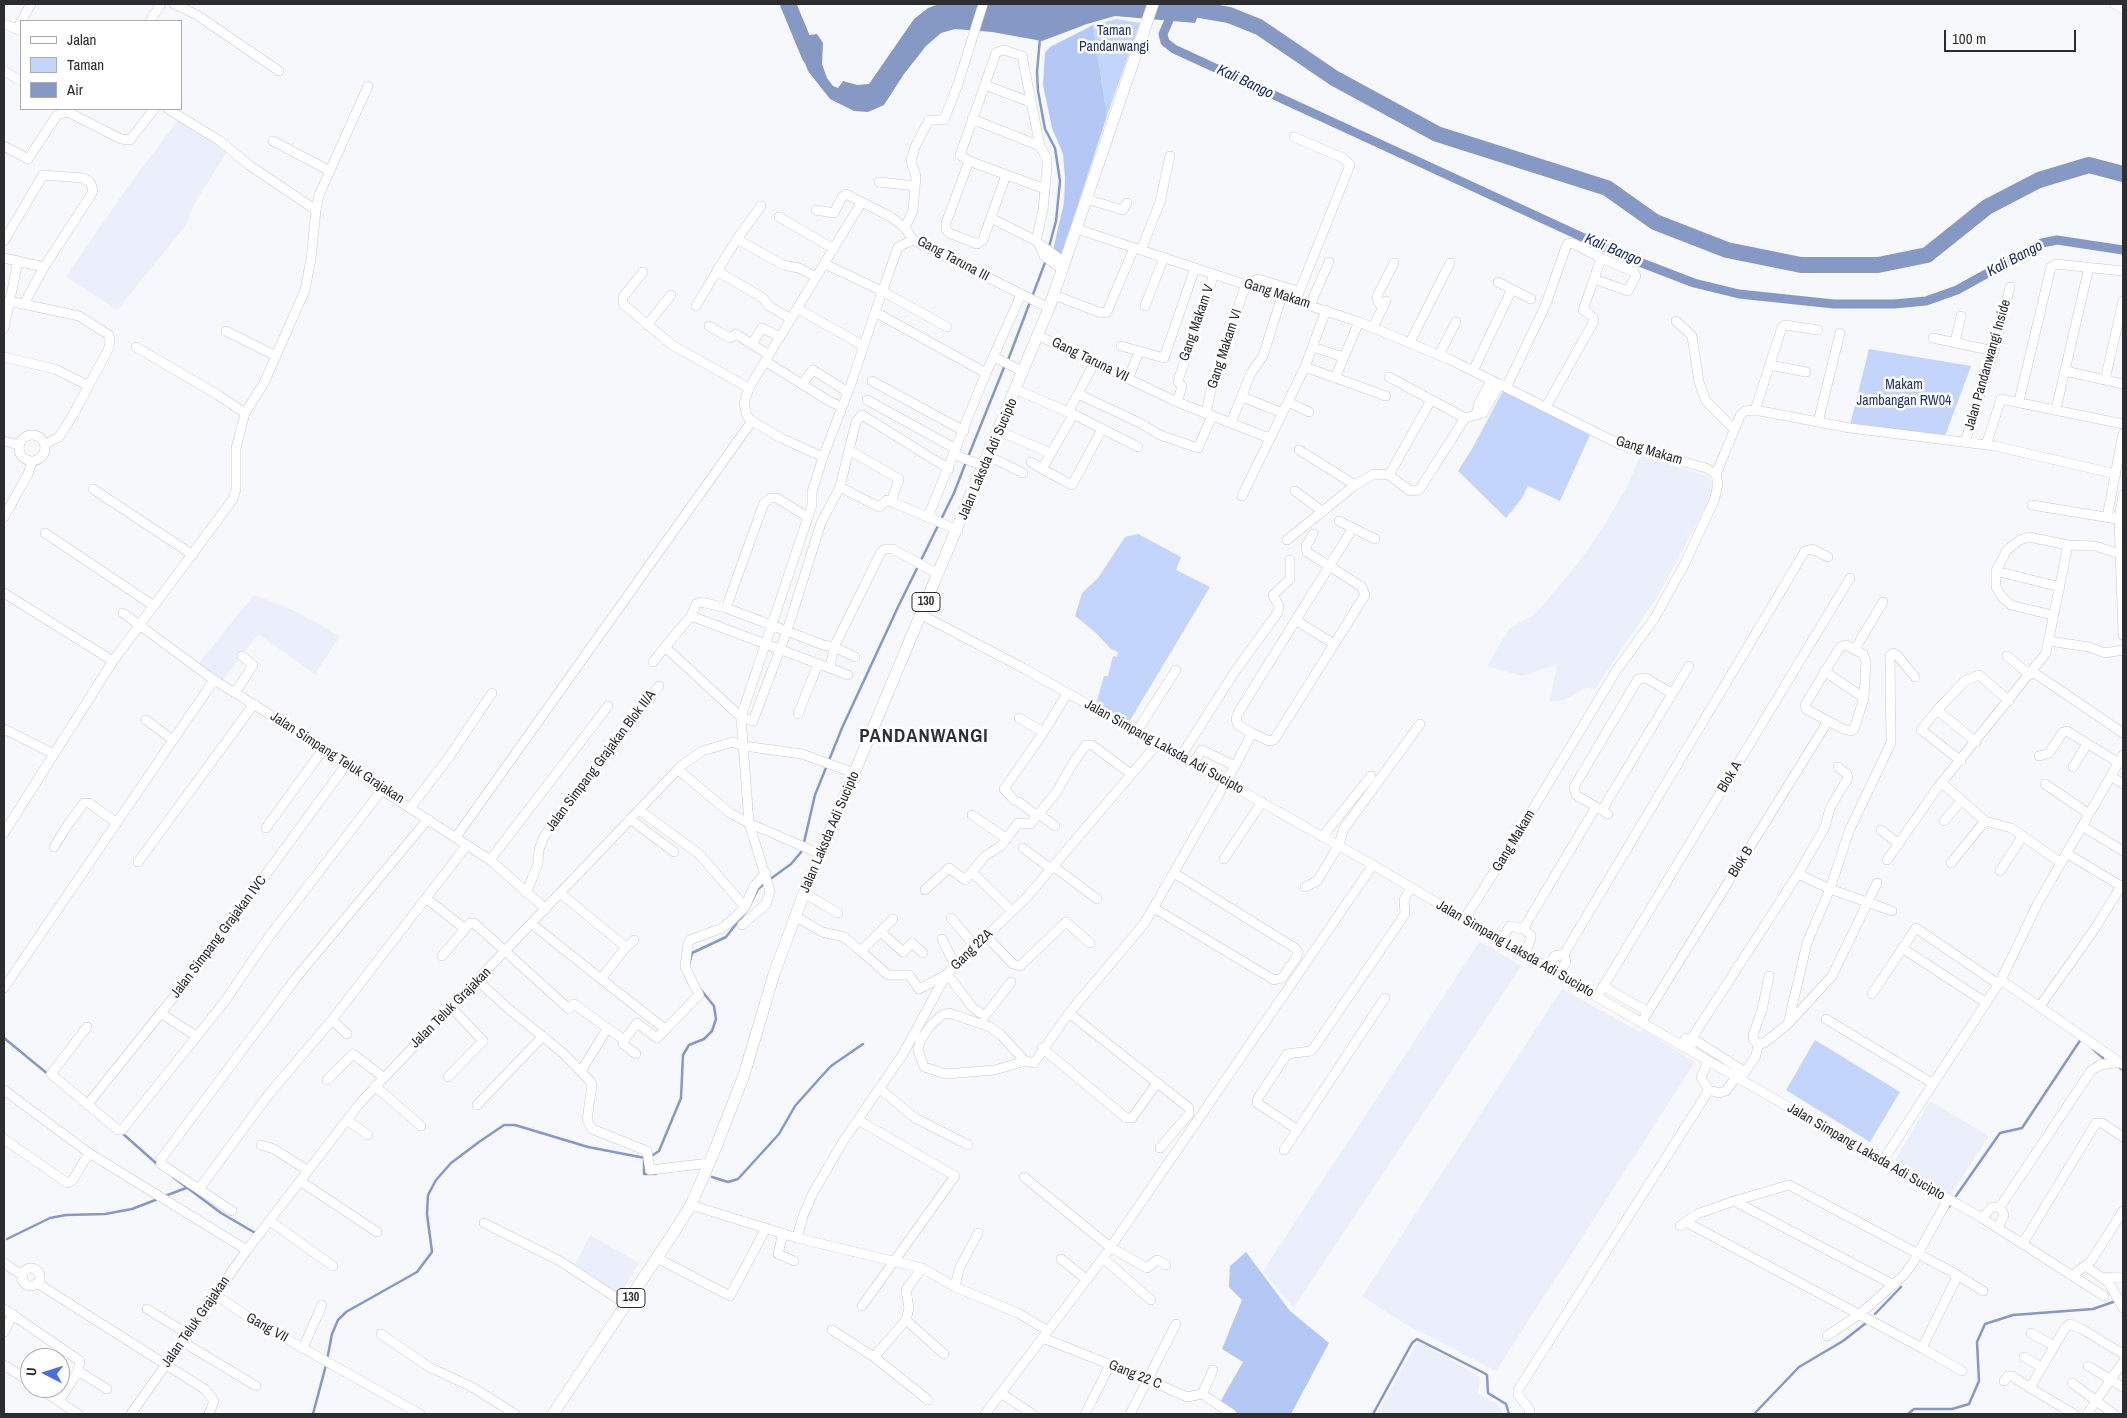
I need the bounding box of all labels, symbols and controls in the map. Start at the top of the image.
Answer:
legend [20,20,182,110]
scale bar [1947,20,2080,52]
park label: Taman Pandanwangi [1079,23,1149,56]
text: 100 m [1952,28,1986,49]
text: Jalan [67,29,96,50]
text: Taman [67,54,104,75]
water label: Kali Bango [1214,61,1276,103]
text: Air [67,79,83,100]
water label: Kali Bango [1582,230,1644,270]
street label: Gang Taruna III [914,233,992,285]
water label: Kali Bango [1984,237,2046,281]
street label: Gang Makam [1242,275,1312,313]
street label: Gang Makam V [1176,283,1218,363]
street label: Jalan Pandanwangi Inside [1961,298,2015,432]
street label: Gang Makam VI [1204,307,1246,391]
street label: Gang Taruna VII [1049,334,1131,386]
park label: Makam Jambangan RW04 [1857,377,1951,410]
street label: Jalan Laksda Adi Sucipto [955,396,1021,522]
street label: Gang Makam [1614,433,1684,469]
road number: 130 [912,592,940,612]
street label: Jalan Simpang Grajakan Blok II/A [542,687,660,835]
street label: Jalan Simpang Laksda Adi Sucipto [1082,696,1246,798]
street label: Jalan Simpang Teluk Grajakan [267,708,407,808]
district label: PANDANWANGI [858,726,990,748]
street label: Blok A [1714,758,1746,796]
street label: Jalan Laksda Adi Sucipto [797,769,863,895]
street label: Gang Makam [1489,807,1539,875]
street label: Blok B [1725,843,1757,881]
street label: Jalan Simpang Grajakan IVC [168,873,270,1001]
street label: Jalan Simpang Laksda Adi Sucipto [1433,897,1597,1001]
street label: Gang 22A [948,926,996,974]
street label: Jalan Teluk Grajakan [407,964,495,1052]
street label: Jalan Simpang Laksda Adi Sucipto [1784,1100,1948,1204]
street label: Jalan Teluk Grajakan [158,1273,234,1371]
road number: 130 [617,1289,645,1308]
street label: Gang VII [243,1310,291,1346]
north arrow [20,1348,70,1398]
street label: Gang 22 C [1106,1357,1164,1393]
text: U [22,1367,40,1377]

